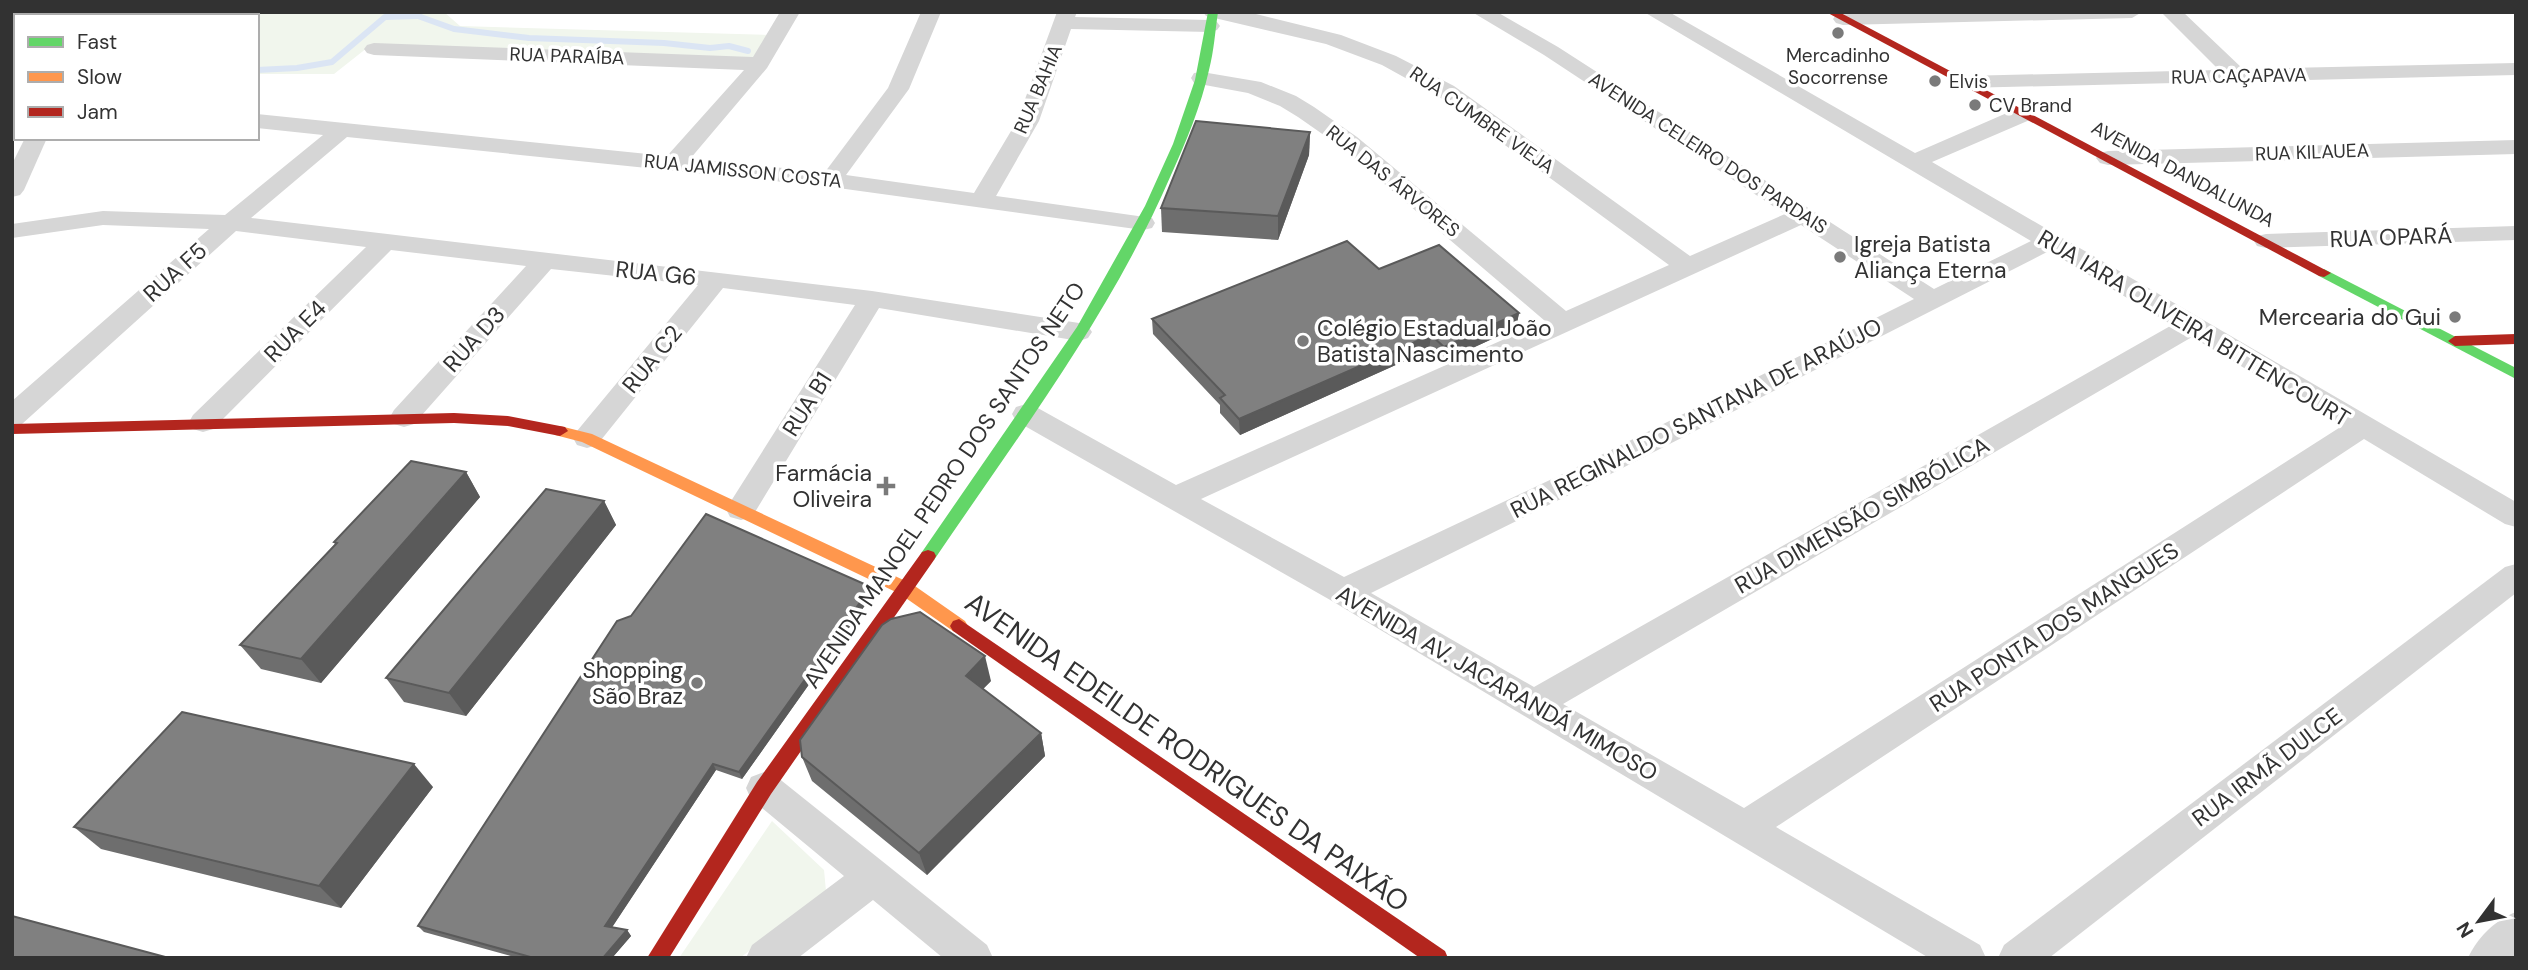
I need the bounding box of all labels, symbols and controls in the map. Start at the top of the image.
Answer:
legend [14,14,259,140]
marker: Mercadinho Socorrense [1830,25,1846,41]
text: Fast [77,28,117,56]
street label: RUA BAHIA [1008,40,1068,137]
street label: RUA PARAÍBA [509,42,625,71]
place label: Mercadinho Socorrense [1786,43,1890,90]
street label: RUA CUMBRE VIEJA [1405,61,1559,179]
street label: RUA CAÇAPAVA [2171,62,2307,90]
text: Slow [77,63,122,91]
street label: AVENIDA CELEIRO DOS PARDAIS [1584,66,1832,240]
place label: Elvis [1949,69,1988,94]
marker: Elvis [1927,73,1943,89]
place label: CV Brand [1989,93,2072,118]
marker: CV Brand [1967,97,1983,113]
text: Jam [77,98,118,126]
street label: AVENIDA DANDALUNDA [2087,115,2279,233]
street label: RUA DAS ÁRVORES [1321,119,1465,243]
street label: RUA KILAUEA [2254,138,2370,166]
street label: RUA JAMISSON COSTA [643,148,843,194]
street label: RUA OPARÁ [2329,220,2453,254]
street label: RUA IARA OLIVEIRA BITTENCOURT [2032,223,2356,433]
place label: Igreja Batista Aliança Eterna [1854,229,2006,285]
street label: RUA F5 [137,236,213,308]
marker: Igreja Batista Aliança Eterna [1832,249,1848,265]
street label: RUA G6 [614,254,698,292]
street label: AVENIDA MANOEL PEDRO DOS SANTOS NETO [796,276,1092,694]
street label: RUA E4 [257,293,333,369]
street label: RUA D3 [436,300,512,378]
place label: Mercearia do Gui [2259,302,2441,332]
marker: Mercearia do Gui [2447,309,2463,325]
street label: RUA REGINALDO SANTANA DE ARAÚJO [1505,311,1887,525]
place label: Colégio Estadual João Batista Nascimento [1317,313,1552,369]
street label: RUA C2 [615,319,689,399]
marker: Colégio Estadual João Batista Nascimento [1295,333,1311,349]
street label: RUA B1 [776,366,838,442]
street label: RUA DIMENSÃO SIMBÓLICA [1729,430,1995,600]
place label: Farmácia Oliveira [775,458,872,514]
marker: Farmácia Oliveira [878,478,894,494]
street label: RUA PONTA DOS MANGUES [1924,535,2184,719]
street label: AVENIDA AV. JACARANDÁ MIMOSO [1331,578,1663,788]
street label: AVENIDA EDEILDE RODRIGUES DA PAIXÃO [958,584,1416,920]
place label: Shopping São Braz [582,655,683,711]
marker: Shopping São Braz [689,675,705,691]
street label: RUA IRMÃ DULCE [2186,701,2348,833]
north arrow [2444,886,2514,956]
text: N [2451,917,2479,942]

